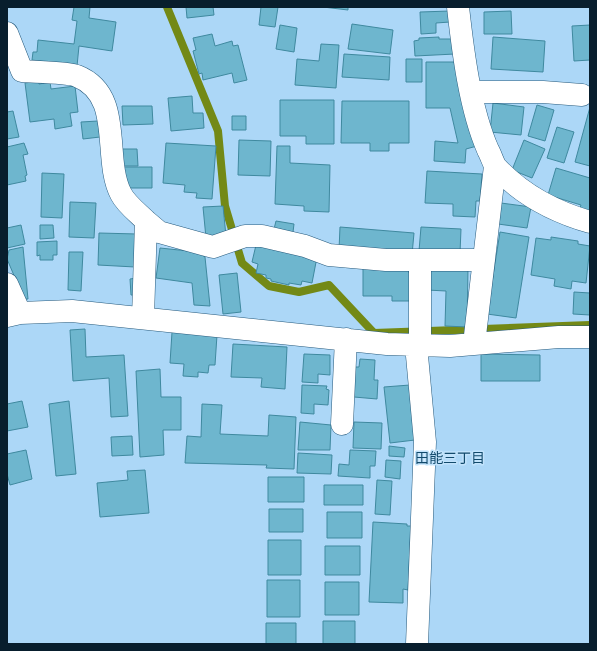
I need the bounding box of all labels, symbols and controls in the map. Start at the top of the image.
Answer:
district label: 田能三丁目 [415,449,485,467]

